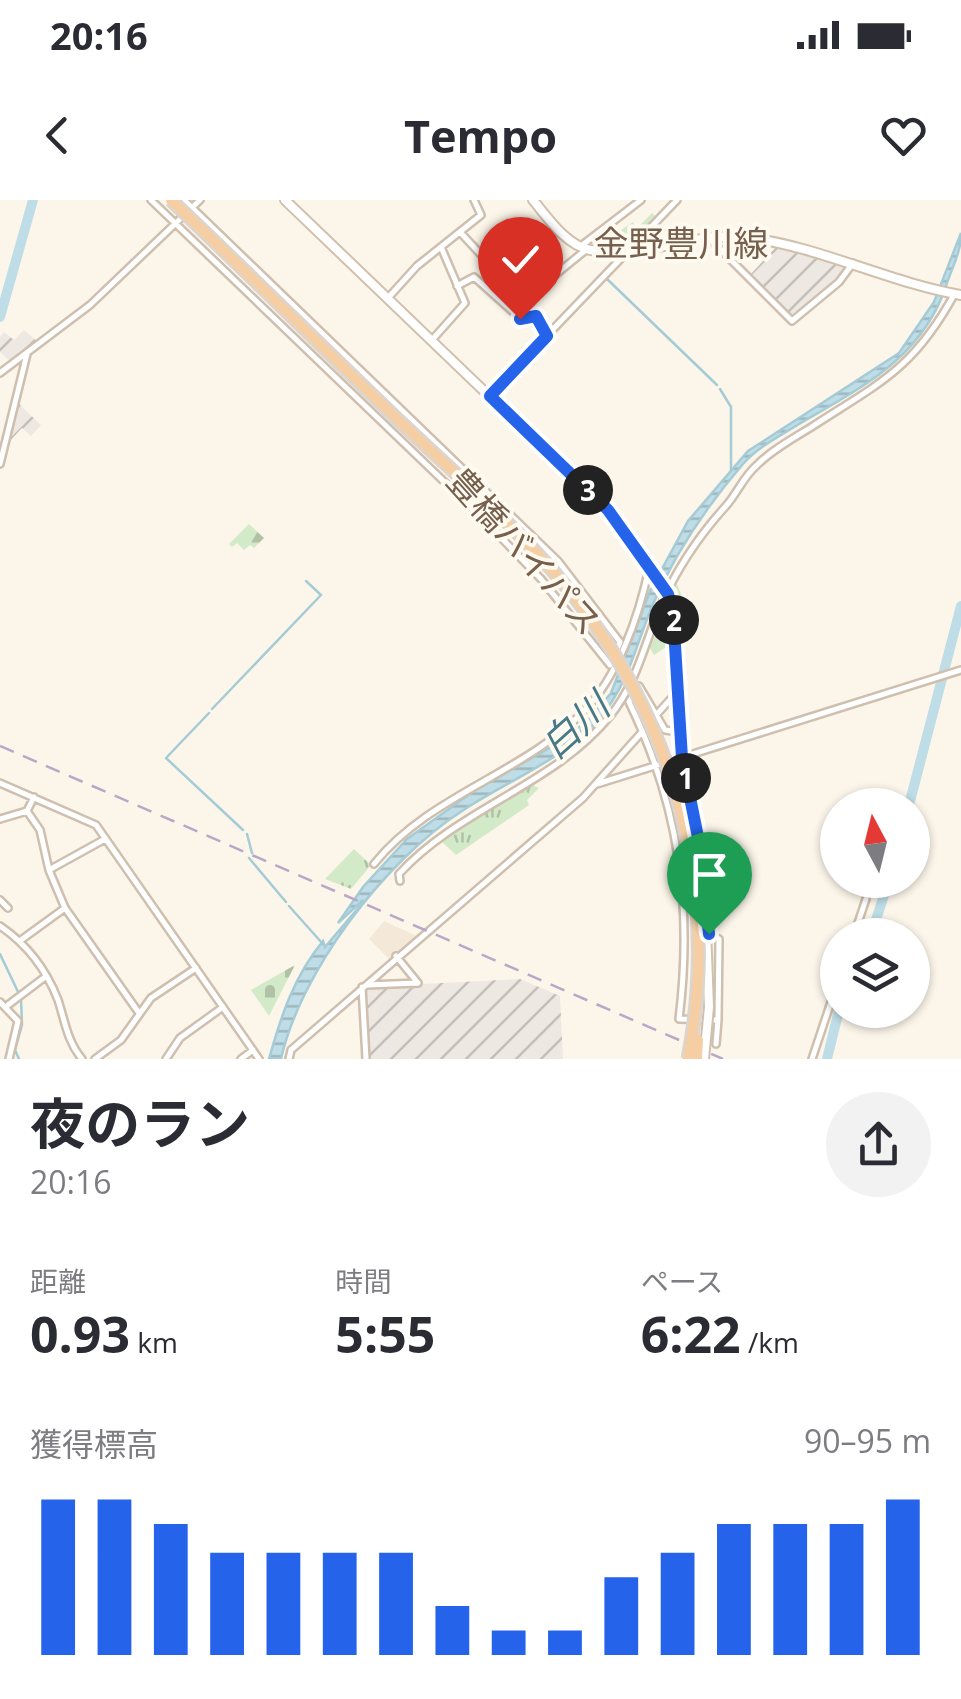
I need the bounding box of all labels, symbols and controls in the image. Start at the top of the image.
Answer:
text: 20:16 [50,9,148,61]
text: Tempo [404,105,557,166]
icon: back [30,108,85,163]
icon: heart [876,108,931,163]
pin [478,217,563,320]
street label: 金野豊川線 [593,219,769,266]
icon: check [493,232,548,287]
street label: 豊橋バイパス [438,457,613,644]
pin: 3 [563,465,613,515]
text: 3 [580,471,596,509]
pin: 2 [649,595,699,645]
text: 2 [666,601,682,639]
water label: 白川 [528,677,622,769]
pin: 1 [661,753,711,803]
text: 1 [678,759,694,797]
north arrow [820,788,930,898]
map controls [820,788,930,1028]
pin [667,832,752,935]
icon: arrive [682,847,737,902]
button: layers [820,918,930,1028]
text: 夜のラン [30,1085,250,1160]
button: share [826,1092,931,1197]
text: 20:16 [30,1160,112,1203]
text: 距離 [30,1262,86,1300]
text: 時間 [335,1262,391,1300]
text: ペース [641,1262,723,1300]
text: 0.93 [30,1300,130,1368]
text: 5:55 [335,1300,435,1368]
text: 6:22 [641,1300,741,1368]
text: km [130,1323,178,1361]
text: /km [741,1323,799,1361]
text: 90–95 m [804,1419,931,1462]
text: 獲得標高 [30,1422,158,1465]

